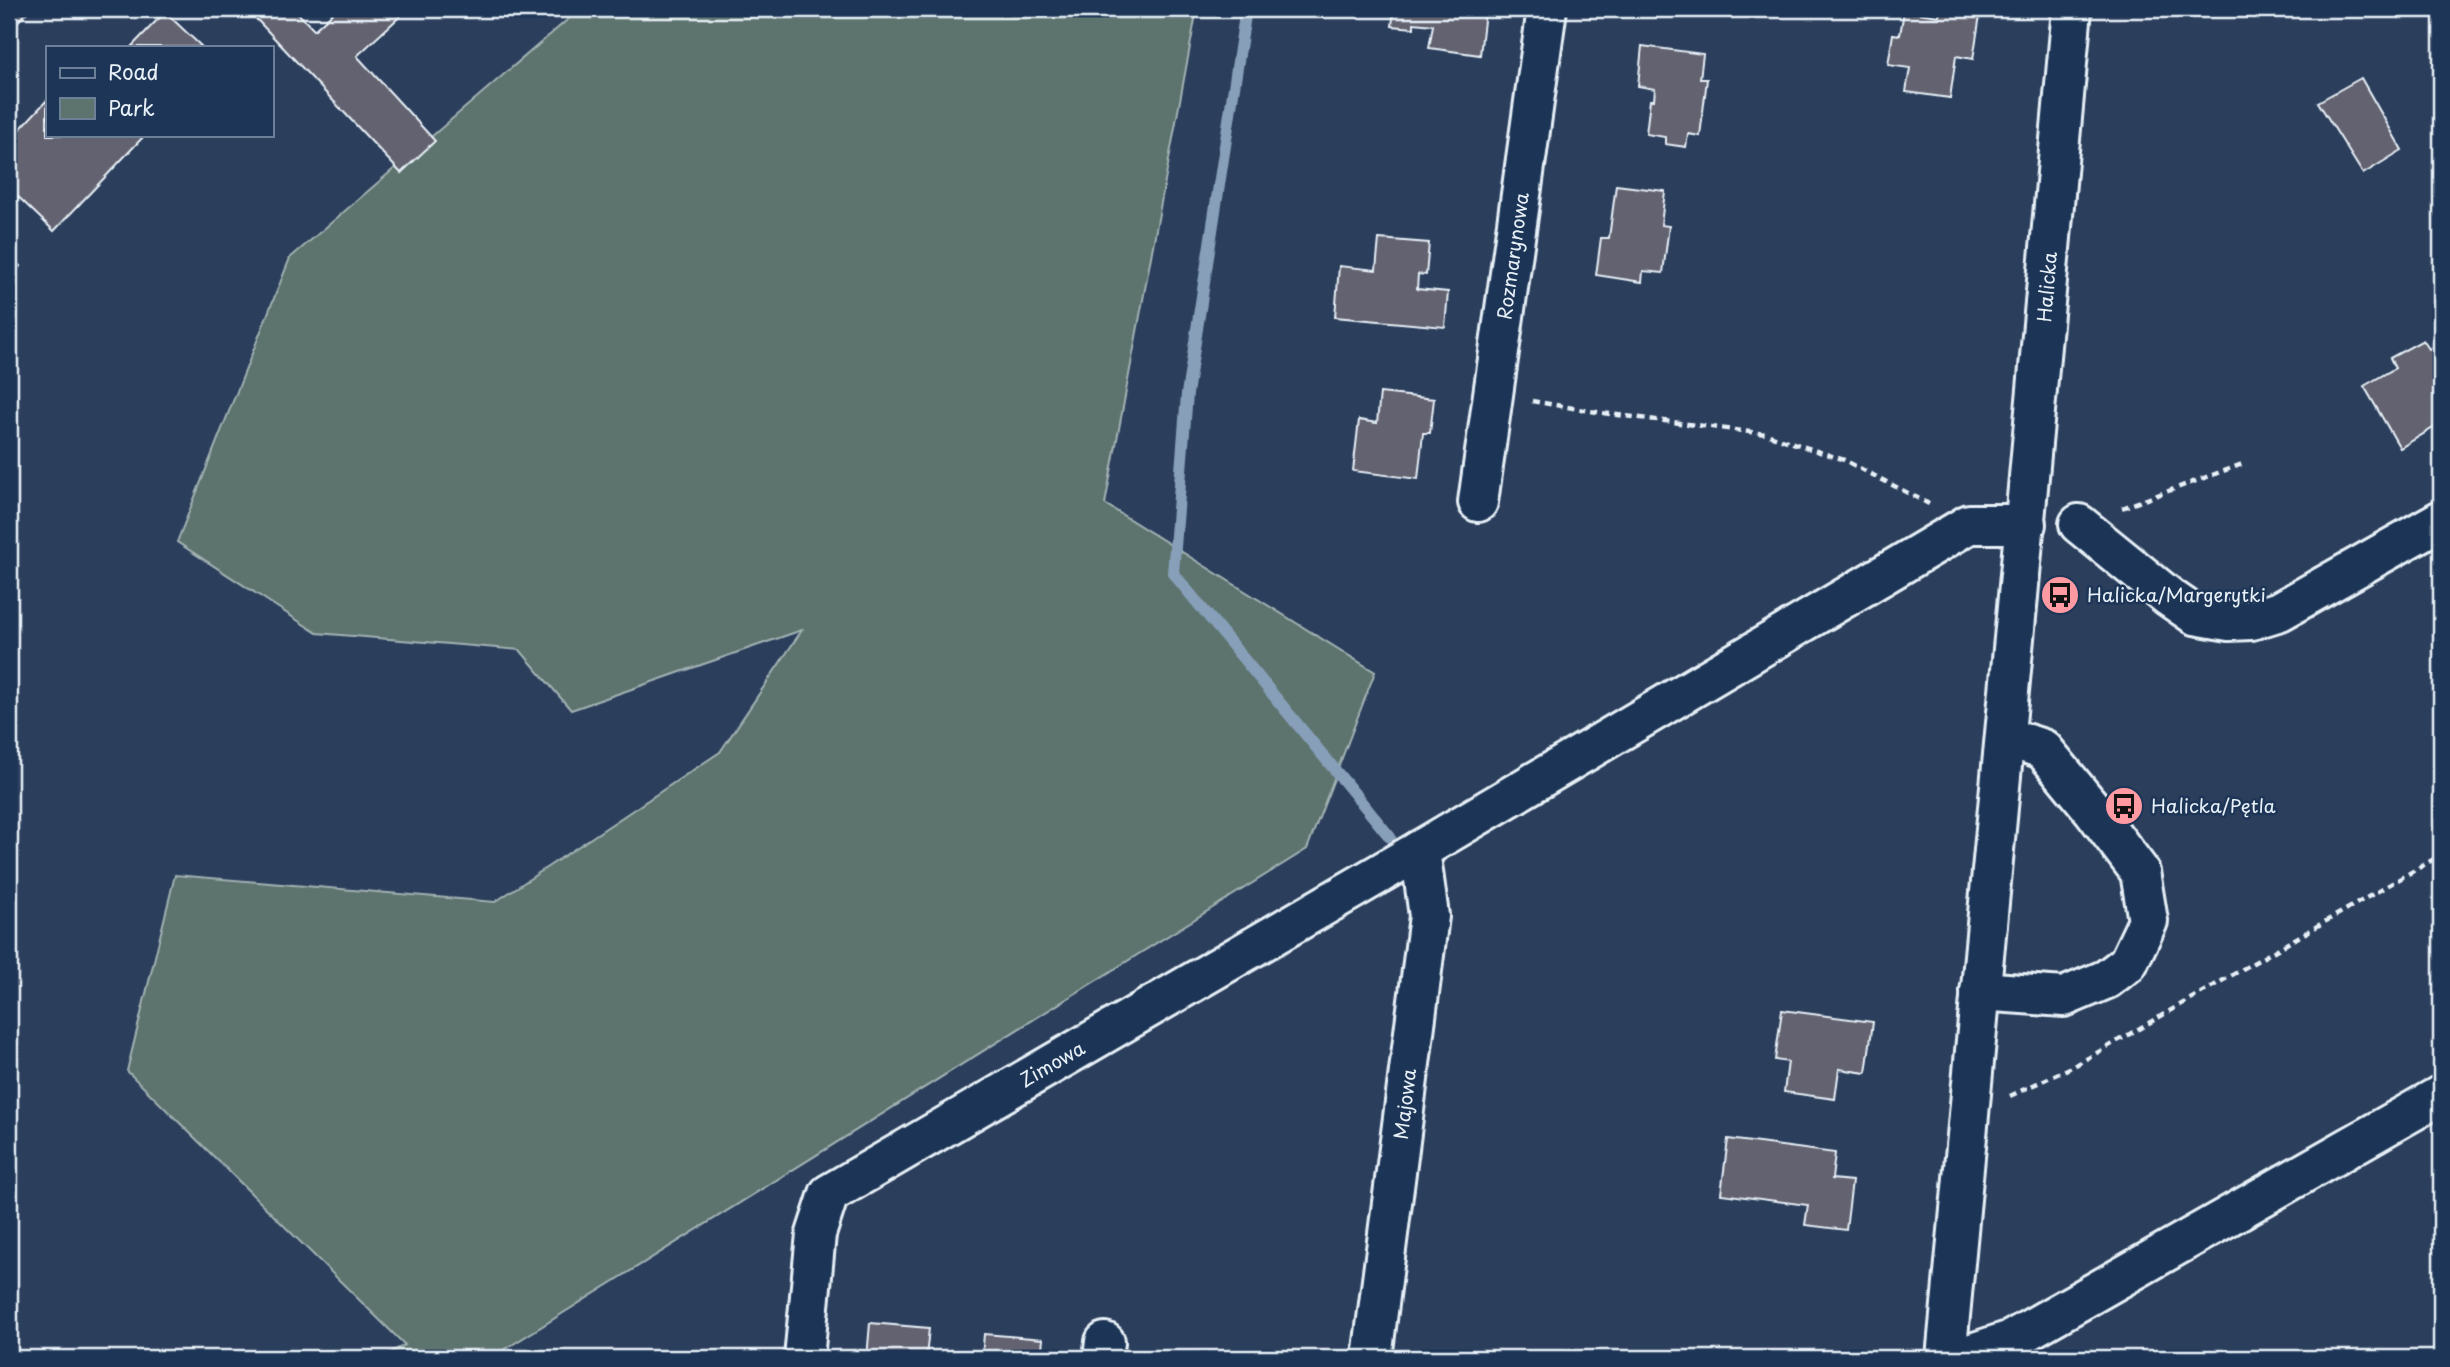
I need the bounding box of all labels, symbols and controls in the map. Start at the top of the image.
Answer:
legend [46,46,273,136]
text: Road [108,55,159,87]
text: Park [108,91,155,123]
street label: Rozmarynowa [1489,190,1535,321]
street label: Halicka [2029,250,2063,323]
bus stop icon: Halicka/Margerytki [2039,574,2081,616]
place label: Halicka/Margerytki [2087,580,2266,608]
bus stop icon: Halicka/Pętla [2103,785,2145,827]
place label: Halicka/Pętla [2151,791,2276,819]
street label: Zimowa [1014,1033,1090,1093]
street label: Majowa [1386,1067,1422,1141]

